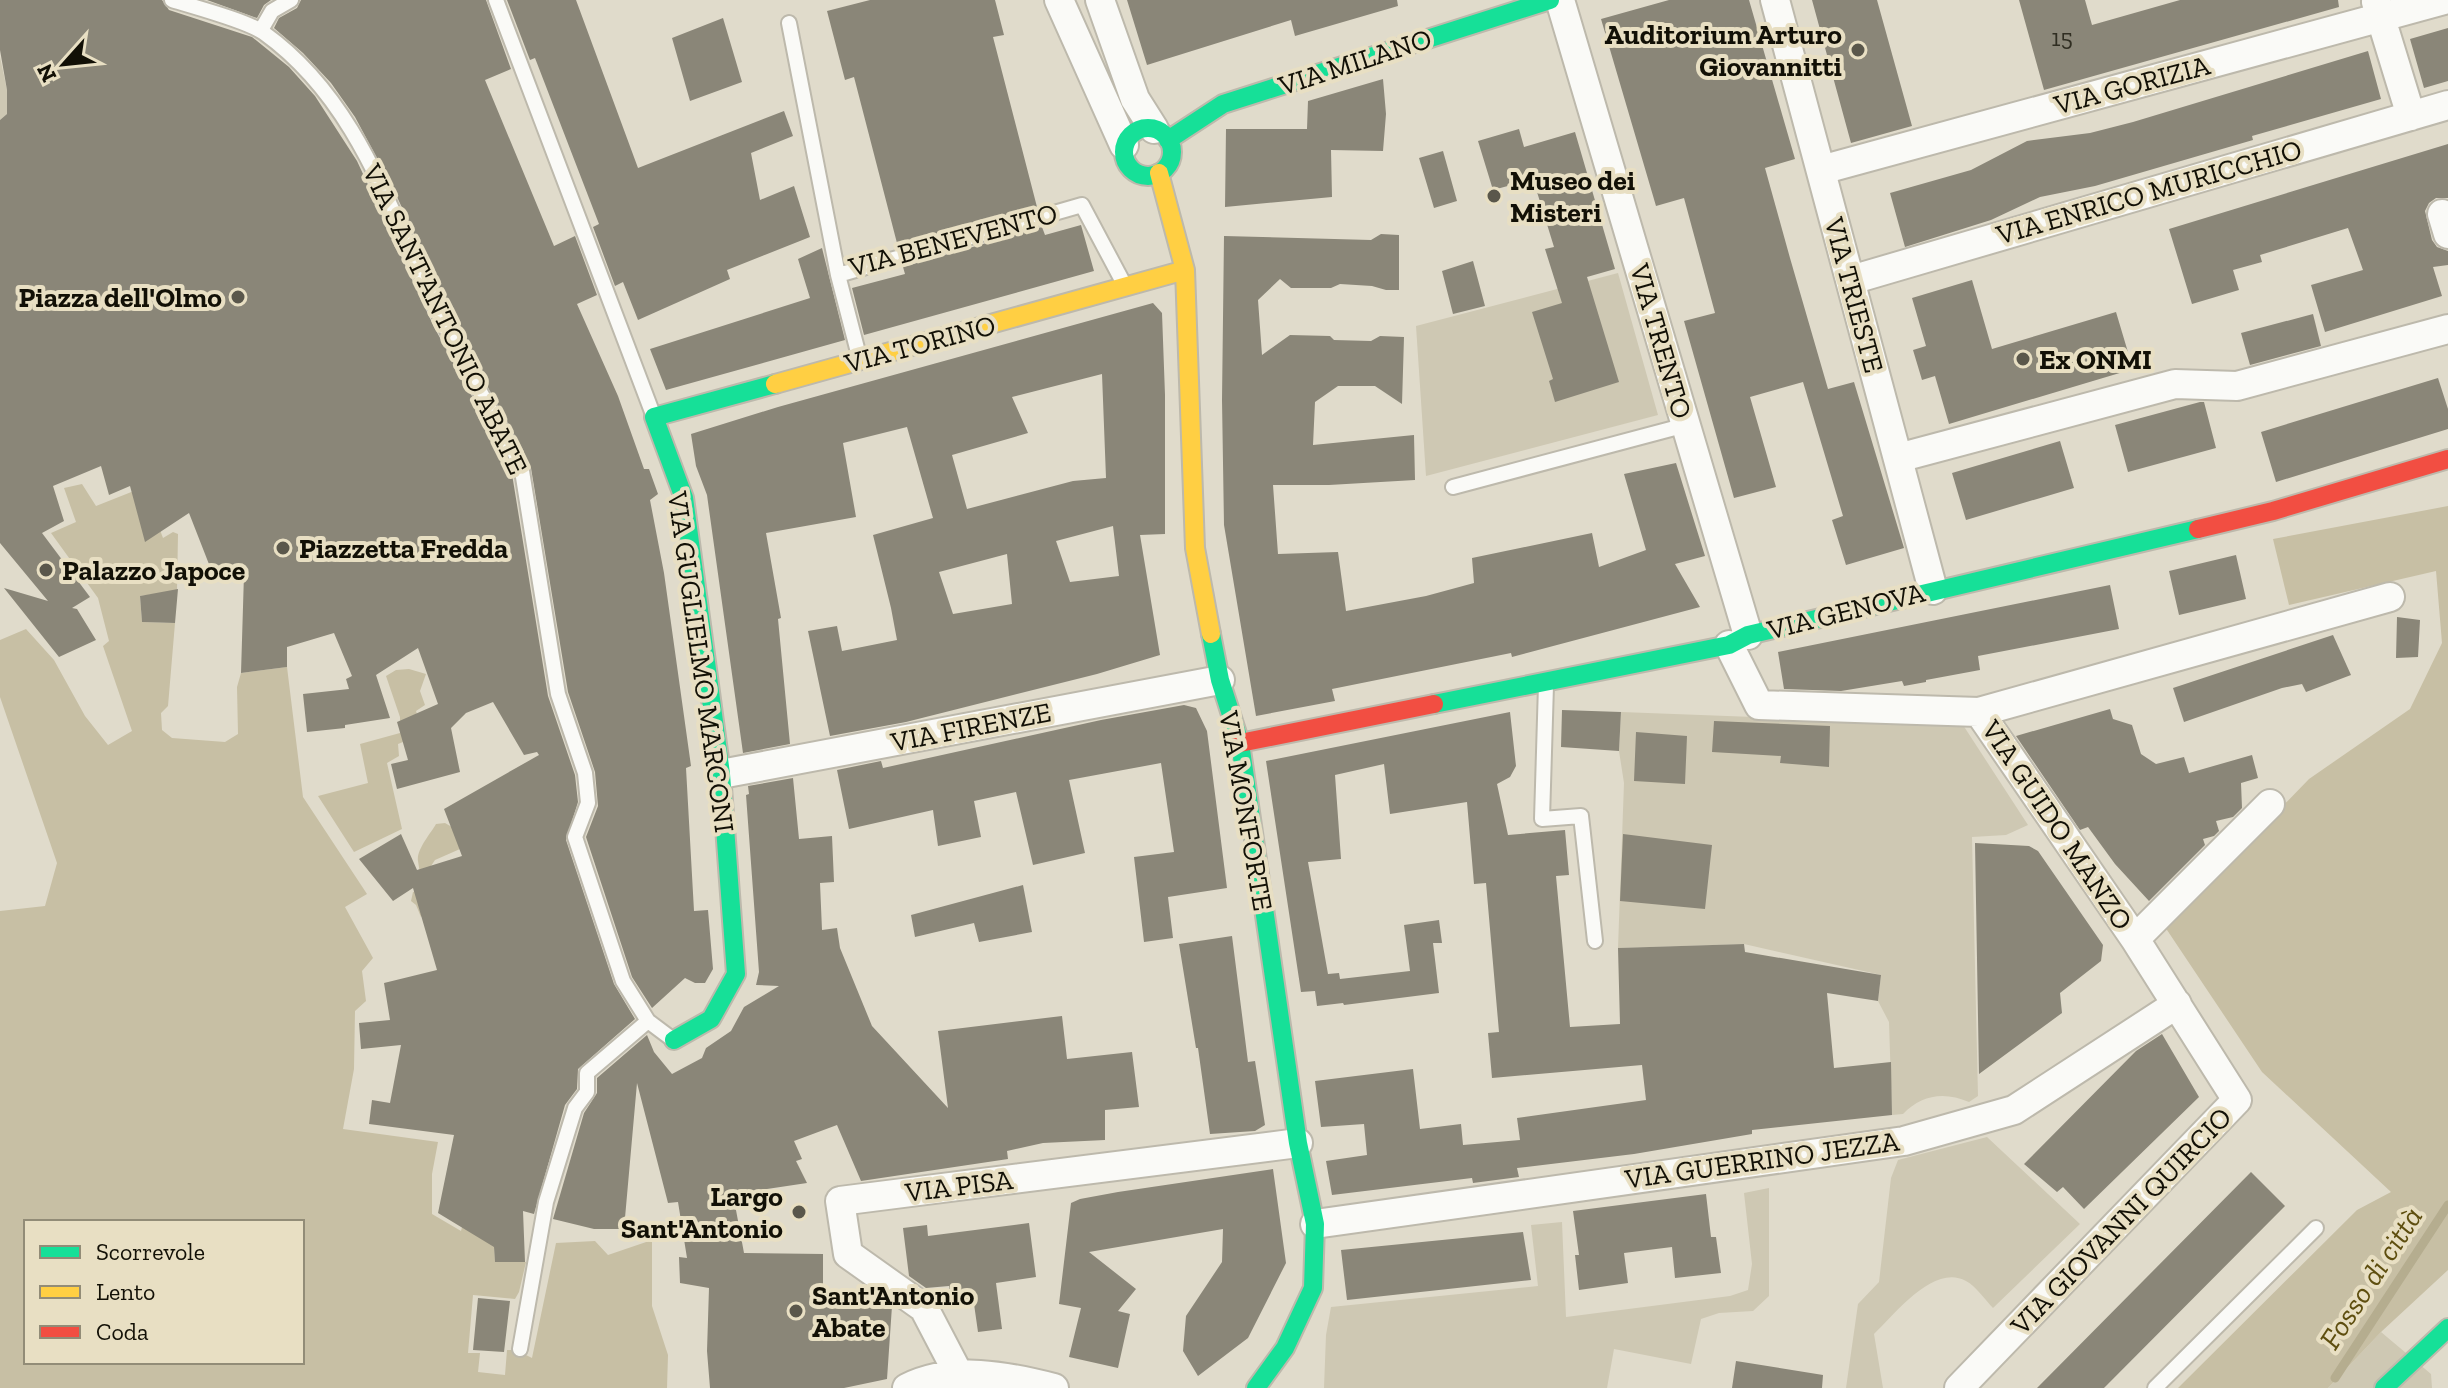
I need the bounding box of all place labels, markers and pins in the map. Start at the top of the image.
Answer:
place label: Auditorium Arturo Giovannitti [1605,18,1842,83]
marker: Auditorium Arturo Giovannitti [1849,41,1867,59]
place label: Museo dei Misteri [1510,164,1635,229]
marker: Museo dei Misteri [1485,187,1503,205]
place label: Piazza dell'Olmo [19,281,222,314]
marker: Piazza dell'Olmo [229,288,247,306]
place label: Ex ONMI [2039,343,2152,376]
marker: Ex ONMI [2014,350,2032,368]
place label: Piazzetta Fredda [299,532,508,565]
marker: Piazzetta Fredda [274,539,292,557]
place label: Palazzo Japoce [62,554,245,587]
marker: Palazzo Japoce [37,561,55,579]
place label: Largo Sant'Antonio [621,1180,783,1245]
marker: Largo Sant'Antonio [790,1203,808,1221]
place label: Sant'Antonio Abate [812,1279,975,1344]
marker: Sant'Antonio Abate [787,1302,805,1320]

